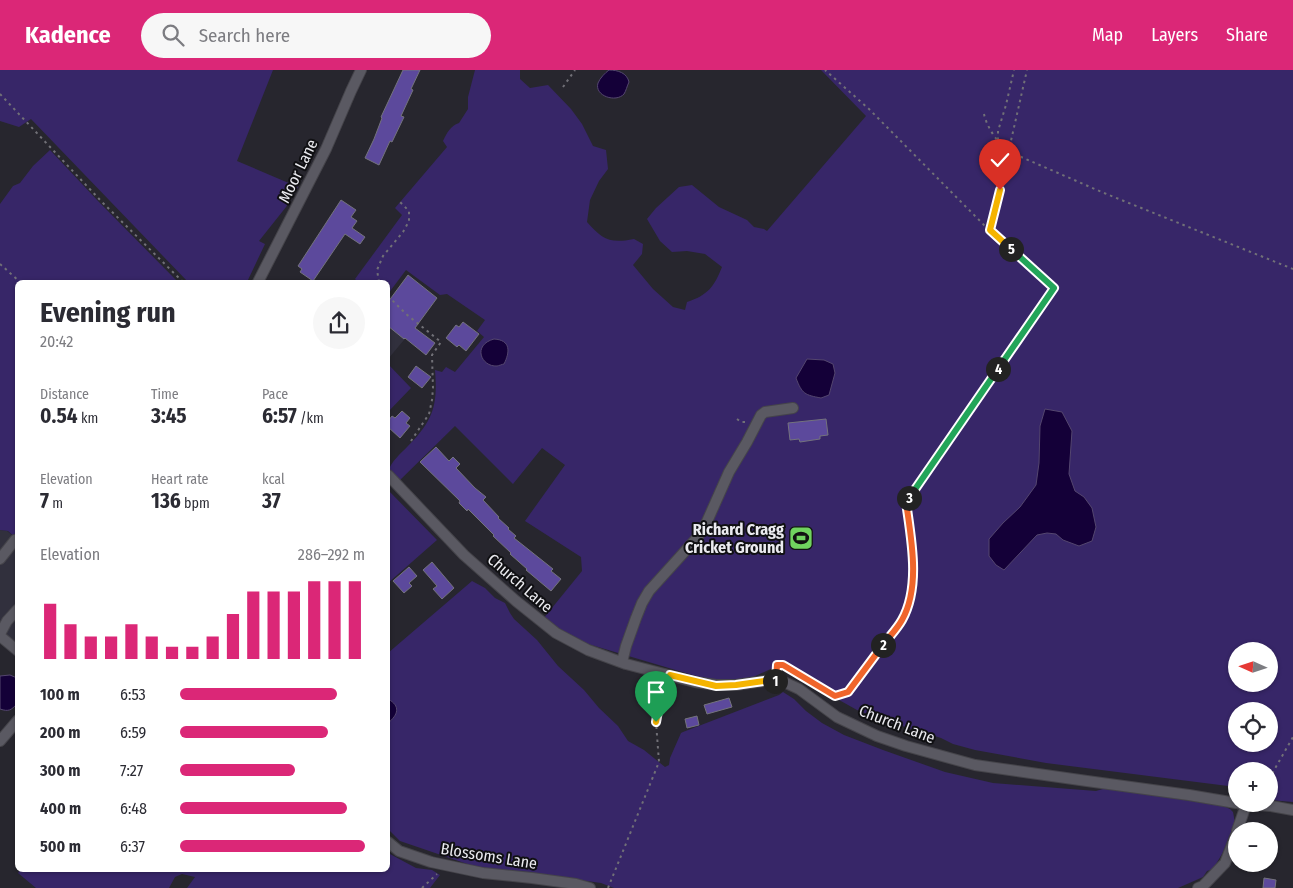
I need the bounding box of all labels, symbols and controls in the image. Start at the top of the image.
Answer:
search box [141,13,491,58]
text: Kadence [25,21,111,49]
icon: search [159,21,187,49]
text: Search here [199,24,290,47]
text: Map [1092,24,1123,46]
text: Layers [1151,24,1198,46]
text: Share [1226,24,1268,46]
street label: Moor Lane [274,136,322,206]
pin [979,139,1021,190]
icon: check [986,146,1014,174]
pin: 5 [998,236,1024,262]
text: 5 [1008,241,1015,258]
text: Evening run [40,296,176,329]
button: share [313,297,365,349]
text: 20:42 [40,332,73,351]
pin: 4 [986,356,1010,382]
text: 4 [995,361,1002,378]
text: Distance [40,386,89,403]
text: Time [151,386,179,403]
text: Pace [262,386,288,403]
text: 0.54 [40,403,78,429]
text: 3:45 [151,403,187,429]
text: 6:57 [262,403,297,429]
text: km [78,410,98,427]
text: /km [297,410,324,427]
text: Elevation [40,471,93,488]
text: Heart rate [151,471,208,488]
text: kcal [262,471,285,488]
pin: 3 [896,486,922,510]
text: 7 [40,488,49,514]
text: 136 [151,488,181,514]
text: 37 [262,488,281,514]
text: 3 [906,490,913,507]
text: m [49,495,63,512]
text: bpm [181,495,210,512]
place label: Richard Cragg Cricket Ground [685,520,784,557]
sports icon: Richard Cragg Cricket Ground [788,525,814,551]
text: Elevation [40,545,100,564]
text: 286–292 m [298,545,365,564]
street label: Church Lane [484,550,557,617]
pin: 2 [870,632,896,658]
text: 2 [880,637,887,654]
north arrow [1228,642,1278,692]
map controls [1228,642,1278,872]
pin: 1 [762,668,788,694]
pin [635,671,677,722]
text: 1 [773,673,778,690]
icon: arrive [642,678,670,706]
text: 100 m [40,685,80,704]
text: 6:53 [120,685,146,704]
street label: Church Lane [856,701,938,747]
button: locate [1228,702,1278,752]
text: 200 m [40,723,80,742]
text: 6:59 [120,723,146,742]
text: 300 m [40,761,81,780]
text: 7:27 [120,761,143,780]
button: + [1228,762,1278,812]
text: 400 m [40,799,81,818]
text: 6:48 [120,799,147,818]
button: − [1228,822,1278,872]
text: 500 m [40,837,81,856]
text: 6:37 [120,837,145,856]
street label: Blossoms Lane [439,839,539,873]

